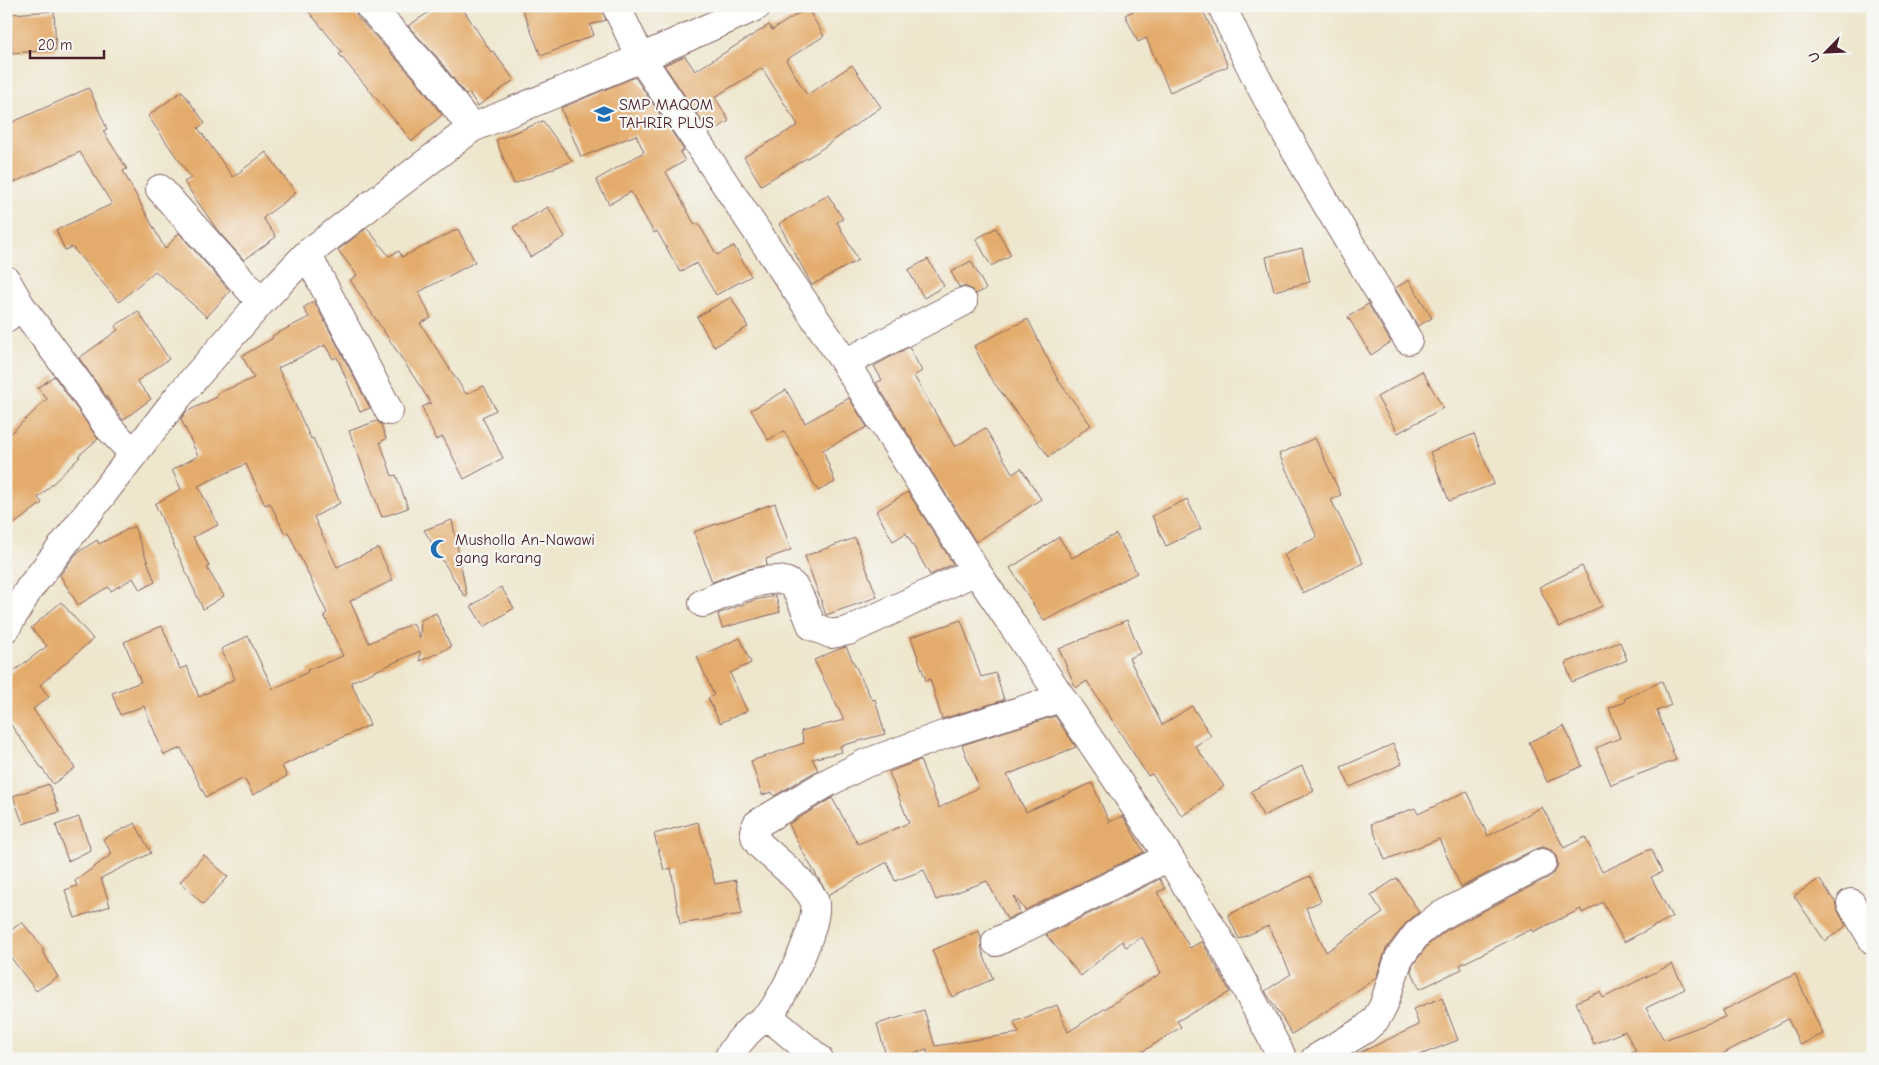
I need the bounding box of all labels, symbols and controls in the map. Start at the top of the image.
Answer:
scale bar [30,28,104,60]
north arrow [1802,28,1852,78]
text: 20 m [38,36,72,54]
text: U [1805,49,1824,65]
place label: SMP MAQOM TAHRIR PLUS [619,96,714,132]
school or university icon: SMP MAQOM TAHRIR PLUS [593,103,615,125]
place label: Musholla An-Nawawi gang karang [455,531,595,567]
mosque icon: Musholla An-Nawawi gang karang [429,538,451,560]

